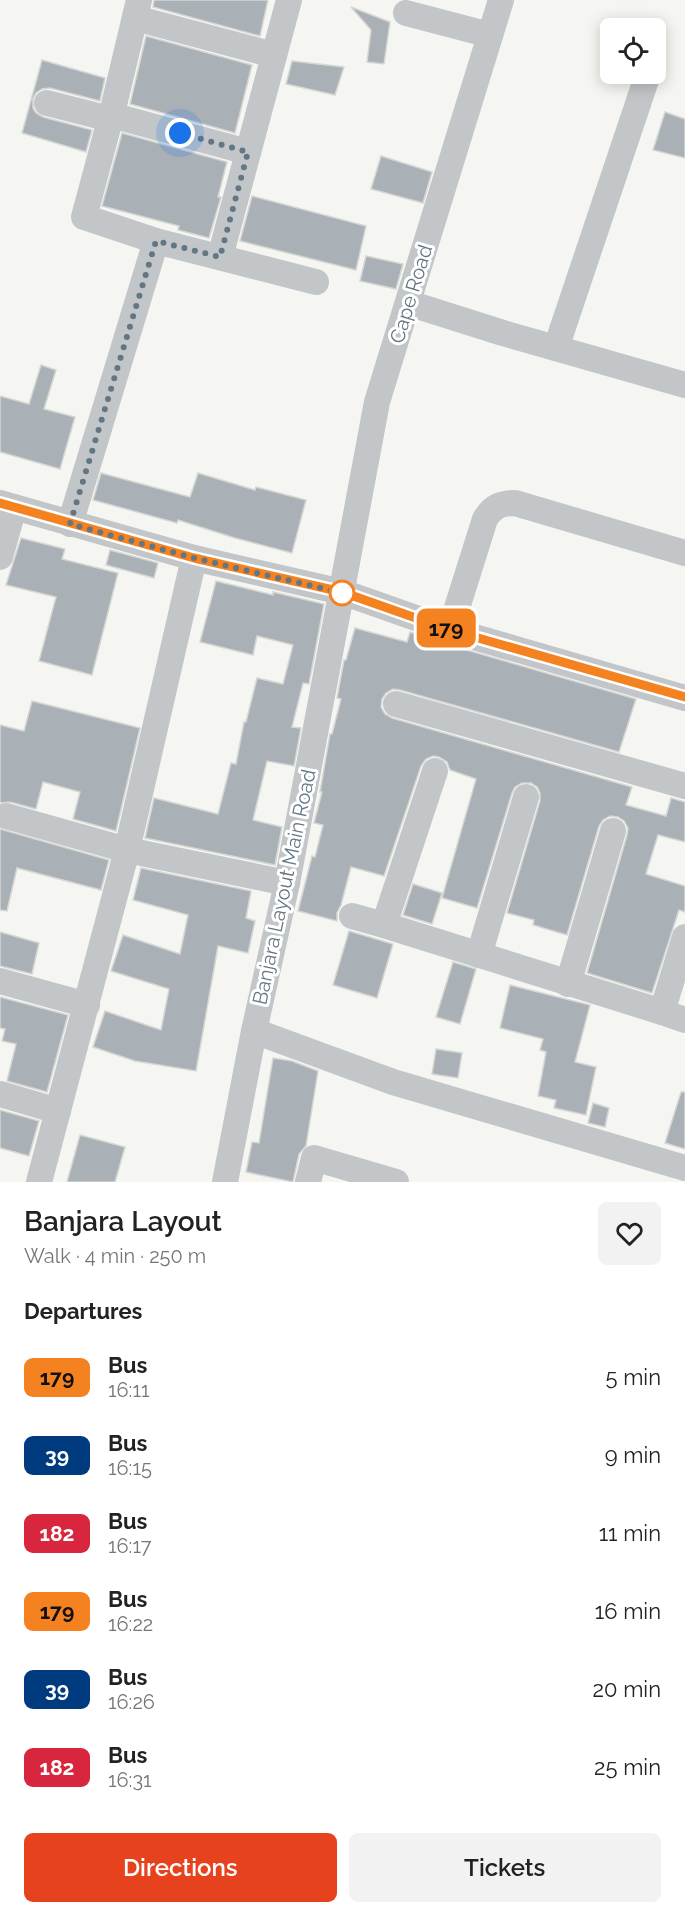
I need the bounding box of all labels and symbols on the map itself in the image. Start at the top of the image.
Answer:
your location [165,118,195,148]
street label: Cape Road [385,242,437,346]
unlabelled marker [329,580,355,606]
line badge: 179 [412,608,480,648]
street label: Banjara Layout Main Road [247,767,321,1007]

